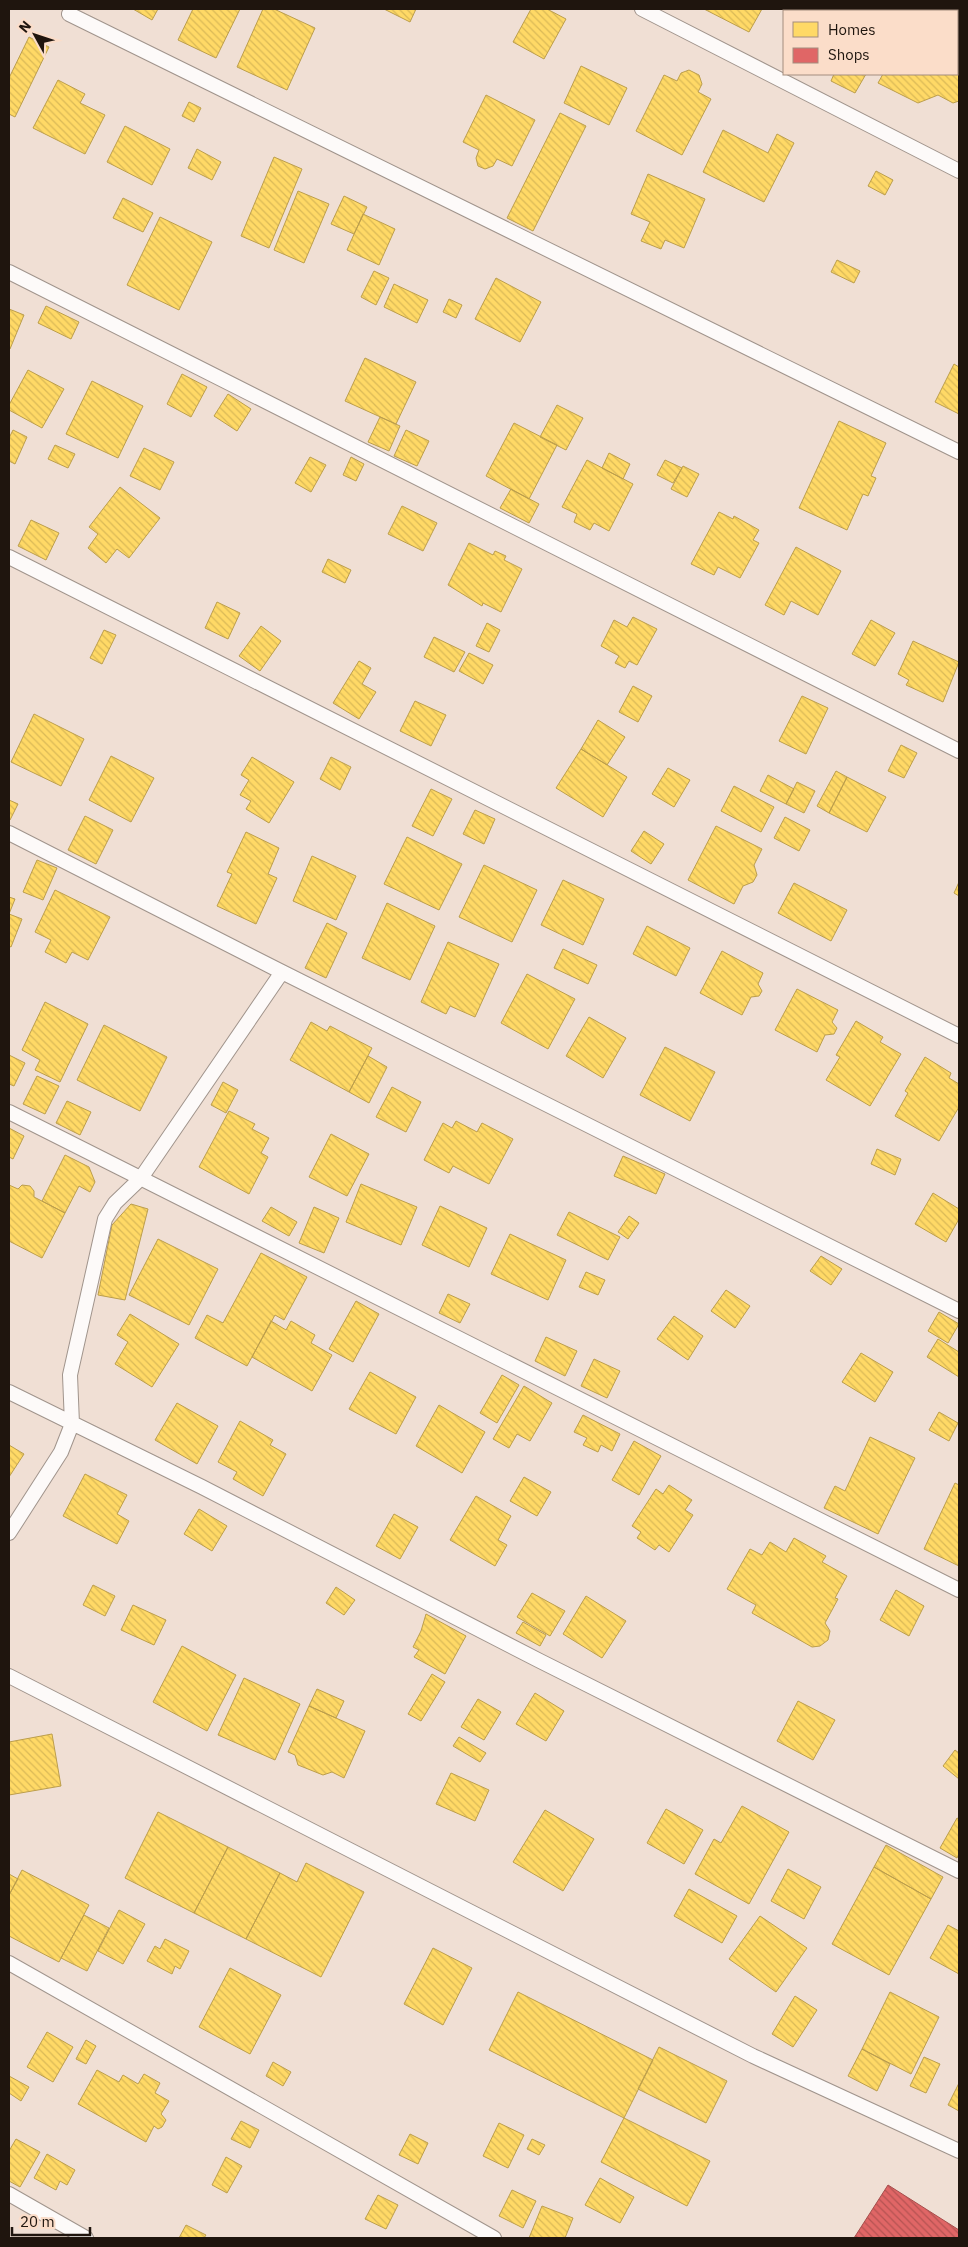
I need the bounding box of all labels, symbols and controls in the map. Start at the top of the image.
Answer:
north arrow [10,10,60,60]
legend [783,10,958,75]
text: N [15,17,35,36]
text: Homes [828,20,876,39]
text: Shops [828,45,870,64]
scale bar [12,2204,90,2236]
text: 20 m [20,2212,55,2231]

